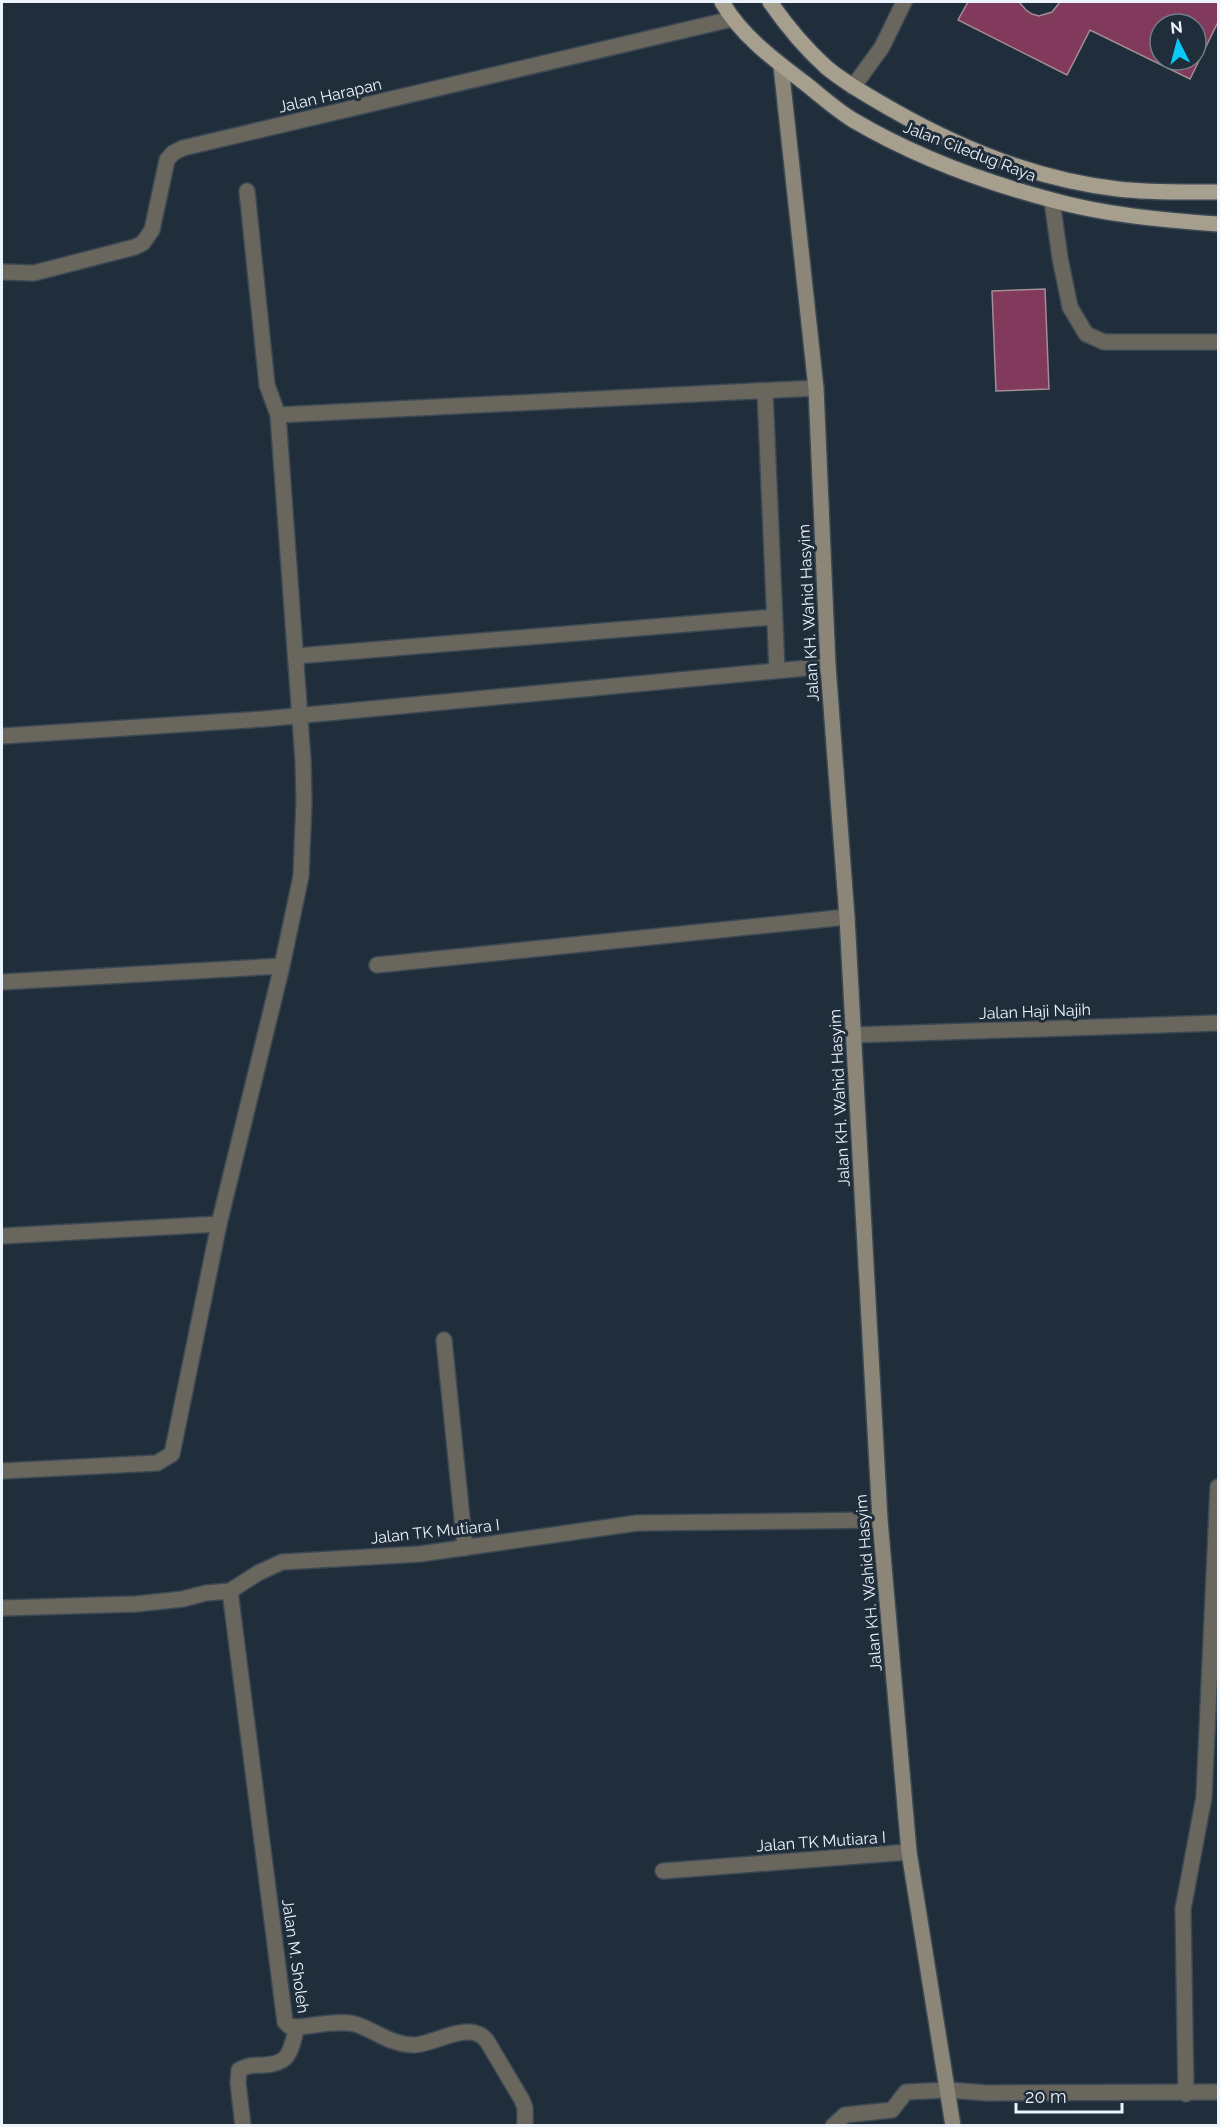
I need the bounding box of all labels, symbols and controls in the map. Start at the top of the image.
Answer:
north arrow [1148,12,1208,72]
text: N [1169,17,1184,38]
street label: Jalan Harapan [277,74,384,117]
street label: Jalan Ciledug Raya [901,117,1039,185]
street label: Jalan KH. Wahid Hasyim [794,524,823,702]
street label: Jalan Haji Najih [979,1000,1091,1023]
street label: Jalan KH. Wahid Hasyim [825,1009,854,1187]
street label: Jalan KH. Wahid Hasyim [851,1494,886,1672]
street label: Jalan TK Mutiara I [370,1515,501,1548]
street label: Jalan TK Mutiara I [756,1827,886,1855]
street label: Jalan M. Sholeh [278,1898,313,2015]
scale bar [1016,2076,1122,2114]
text: 20 m [1025,2086,1067,2107]

